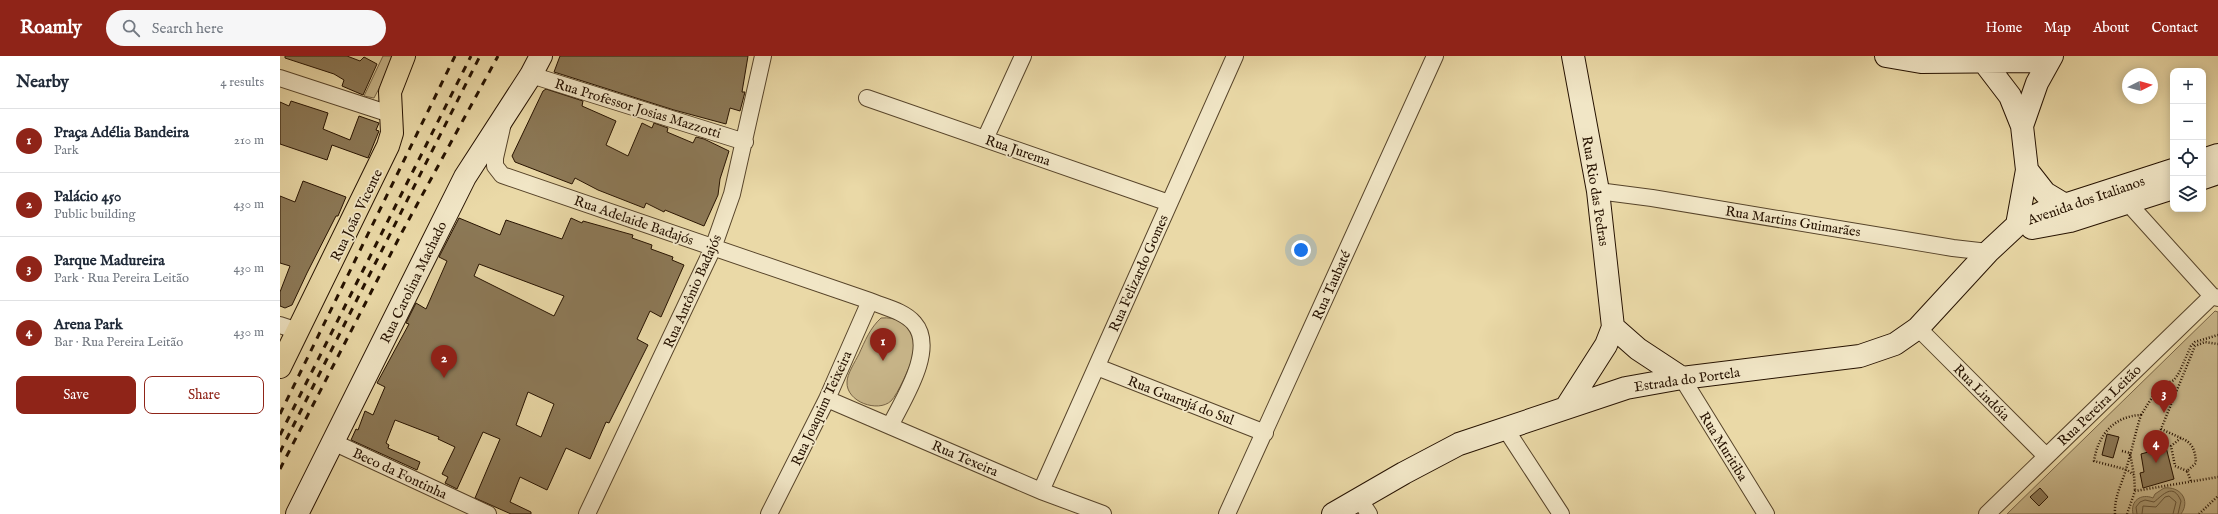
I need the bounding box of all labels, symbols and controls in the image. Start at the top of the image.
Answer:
search box [106,10,386,46]
text: Roamly [20,16,82,40]
icon: search [120,17,142,39]
text: Search here [152,19,223,38]
text: Home [1986,19,2022,37]
text: Map [2044,19,2071,37]
text: About [2093,19,2129,37]
text: Contact [2151,19,2198,37]
north arrow [2122,68,2158,104]
map controls [2170,68,2206,212]
button: + [2170,68,2206,104]
text: Nearby [16,72,69,93]
text: 4 results [220,74,264,91]
street label: Rua Professor Josias Mazzotti [552,75,723,143]
button: − [2170,104,2206,140]
text: Praça Adélia Bandeira [54,123,189,142]
street label: Rua Jurema [983,131,1054,171]
text: 1 [27,132,31,149]
text: 210 m [234,132,264,149]
street label: Rua Rio das Pedras [1577,135,1613,248]
button: locate [2170,140,2206,176]
text: Park [54,142,79,159]
street label: Rua João Vicente [327,166,387,265]
street label: Avenida dos Italianos [2024,172,2147,230]
button: layers [2170,176,2206,212]
text: Palácio 450 [54,187,121,206]
street label: Rua Adelaide Badajós [571,192,696,250]
text: 2 [26,196,32,213]
text: 430 m [234,196,264,213]
street label: Rua Martins Guimarães [1724,202,1862,242]
text: Public building [54,206,136,223]
street label: Rua Felizardo Gomes [1105,212,1173,335]
street label: Rua Carolina Machado [377,218,451,346]
street label: Rua Antônio Badajós [660,232,726,351]
your location [1291,240,1311,260]
street label: Rua Taubaté [1309,247,1355,323]
text: Parque Madureira [54,251,165,270]
text: 3 [27,260,31,277]
text: 430 m [234,260,264,277]
text: Park · Rua Pereira Leitão [54,270,189,287]
text: Arena Park [54,315,123,334]
text: 4 [26,324,32,341]
text: 430 m [234,324,264,341]
pin: 1 [870,328,896,361]
text: Bar · Rua Pereira Leitão [54,334,183,351]
pin: 2 [431,345,457,378]
street label: Rua Joaquim Teixeira [787,347,857,469]
street label: Rua Lindóia [1949,361,2014,426]
street label: Rua Pereira Leitão [2054,361,2146,450]
street label: Estrada do Portela [1633,364,1742,396]
street label: Rua Guarujá do Sul [1125,372,1237,430]
button: Save [16,376,136,414]
button: Share [144,376,264,414]
pin: 3 [2151,380,2177,413]
street label: Rua Muritiba [1695,409,1752,485]
pin: 4 [2143,430,2169,463]
street label: Rua Texeira [929,437,1001,481]
street label: Beco da Fontinha [350,444,450,504]

